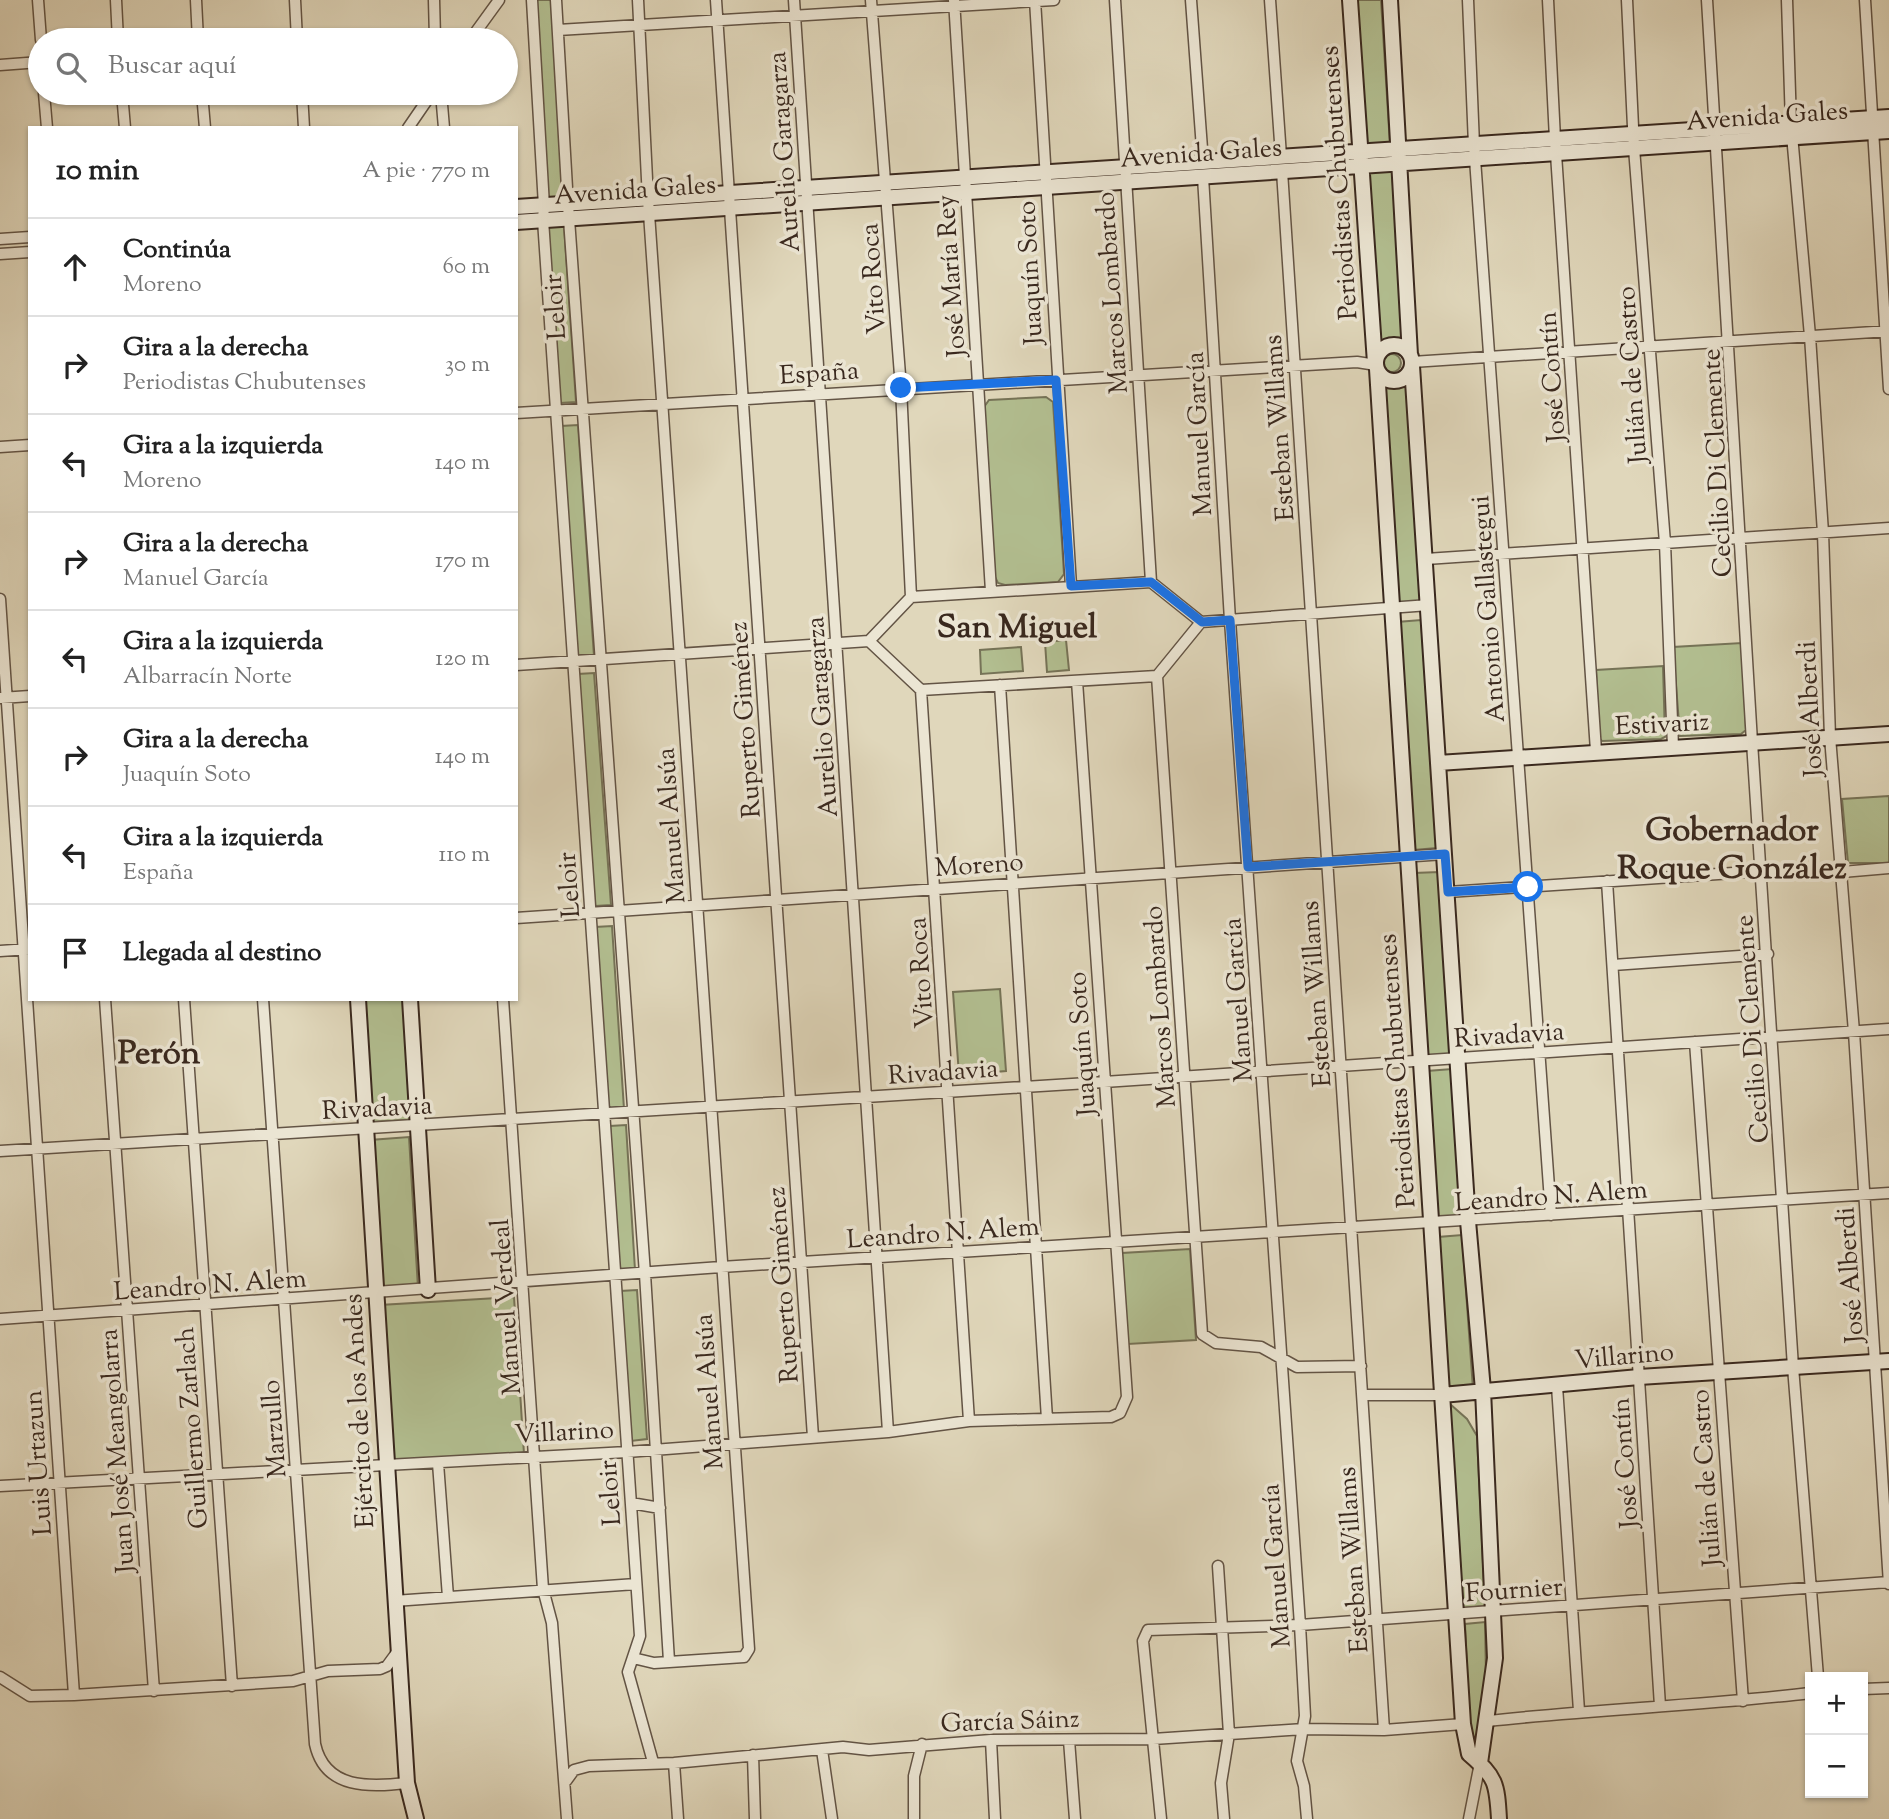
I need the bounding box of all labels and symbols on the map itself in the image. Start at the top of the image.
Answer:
street label: Periodistas Chubutenses [1312,45,1369,321]
street label: Aurelio Garagarza [760,50,811,254]
street label: Avenida Gales [1685,93,1849,142]
street label: Avenida Gales [1119,130,1283,179]
street label: Avenida Gales [553,167,717,216]
street label: Marcos Lombardo [1088,191,1139,395]
street label: José María Rey [928,193,977,360]
street label: Juaquín Soto [1009,200,1054,348]
street label: Vito Roca [852,222,897,336]
street label: Leloir [536,272,577,341]
street label: Julián de Castro [1609,285,1658,467]
street label: José Contín [1530,310,1577,445]
street label: Esteban Willams [1256,333,1305,522]
street label: Cecilio Di Clemente [1694,348,1743,578]
street label: Manuel García [1178,351,1223,517]
street label: España [778,353,860,396]
route end [885,372,916,403]
street label: Antonio Gallastegui [1463,494,1516,724]
district label: San Miguel [937,605,1098,653]
street label: Aurelio Garagarza [798,615,849,819]
street label: Ruperto Giménez [721,620,772,819]
street label: José Alberdi [1789,640,1834,780]
street label: Estivariz [1614,705,1710,746]
street label: Manuel Alsúa [649,747,696,905]
district label: Gobernador Roque González [1617,808,1847,894]
street label: Moreno [934,845,1025,888]
street label: Leloir [550,850,591,919]
route start [1512,871,1543,902]
street label: Esteban Willams [1293,899,1342,1088]
street label: Marcos Lombardo [1136,905,1187,1109]
street label: Cecilio Di Clemente [1727,913,1780,1144]
street label: Vito Roca [900,916,945,1030]
street label: Manuel García [1215,916,1264,1083]
street label: Periodistas Chubutenses [1370,933,1427,1209]
street label: Juaquín Soto [1060,971,1107,1119]
street label: Rivadavia [1453,1014,1566,1059]
district label: Perón [118,1031,201,1079]
street label: Rivadavia [887,1051,1000,1096]
street label: Rivadavia [321,1088,433,1131]
street label: Leandro N. Alem [1454,1172,1649,1223]
street label: Ruperto Giménez [759,1185,810,1384]
street label: José Alberdi [1828,1206,1875,1346]
street label: Leandro N. Alem [846,1209,1041,1260]
street label: Manuel Verdeal [483,1217,532,1396]
street label: Leandro N. Alem [113,1261,308,1312]
street label: Ejército de los Andes [336,1293,385,1529]
street label: Manuel Alsúa [687,1313,734,1471]
street label: Guillermo Zarlach [168,1326,219,1530]
street label: Juan José Meangolarra [92,1327,146,1576]
street label: Villarino [1573,1335,1675,1380]
street label: Marzullo [254,1378,297,1479]
street label: Julián de Castro [1683,1388,1732,1570]
street label: Luis Urtazun [16,1389,63,1537]
street label: José Contín [1603,1396,1650,1531]
street label: Villarino [514,1412,615,1455]
street label: Leloir [591,1458,632,1527]
street label: Esteban Willams [1330,1465,1379,1654]
street label: Manuel García [1253,1482,1302,1649]
street label: Fournier [1464,1570,1564,1613]
street label: García Sáinz [940,1702,1081,1743]

